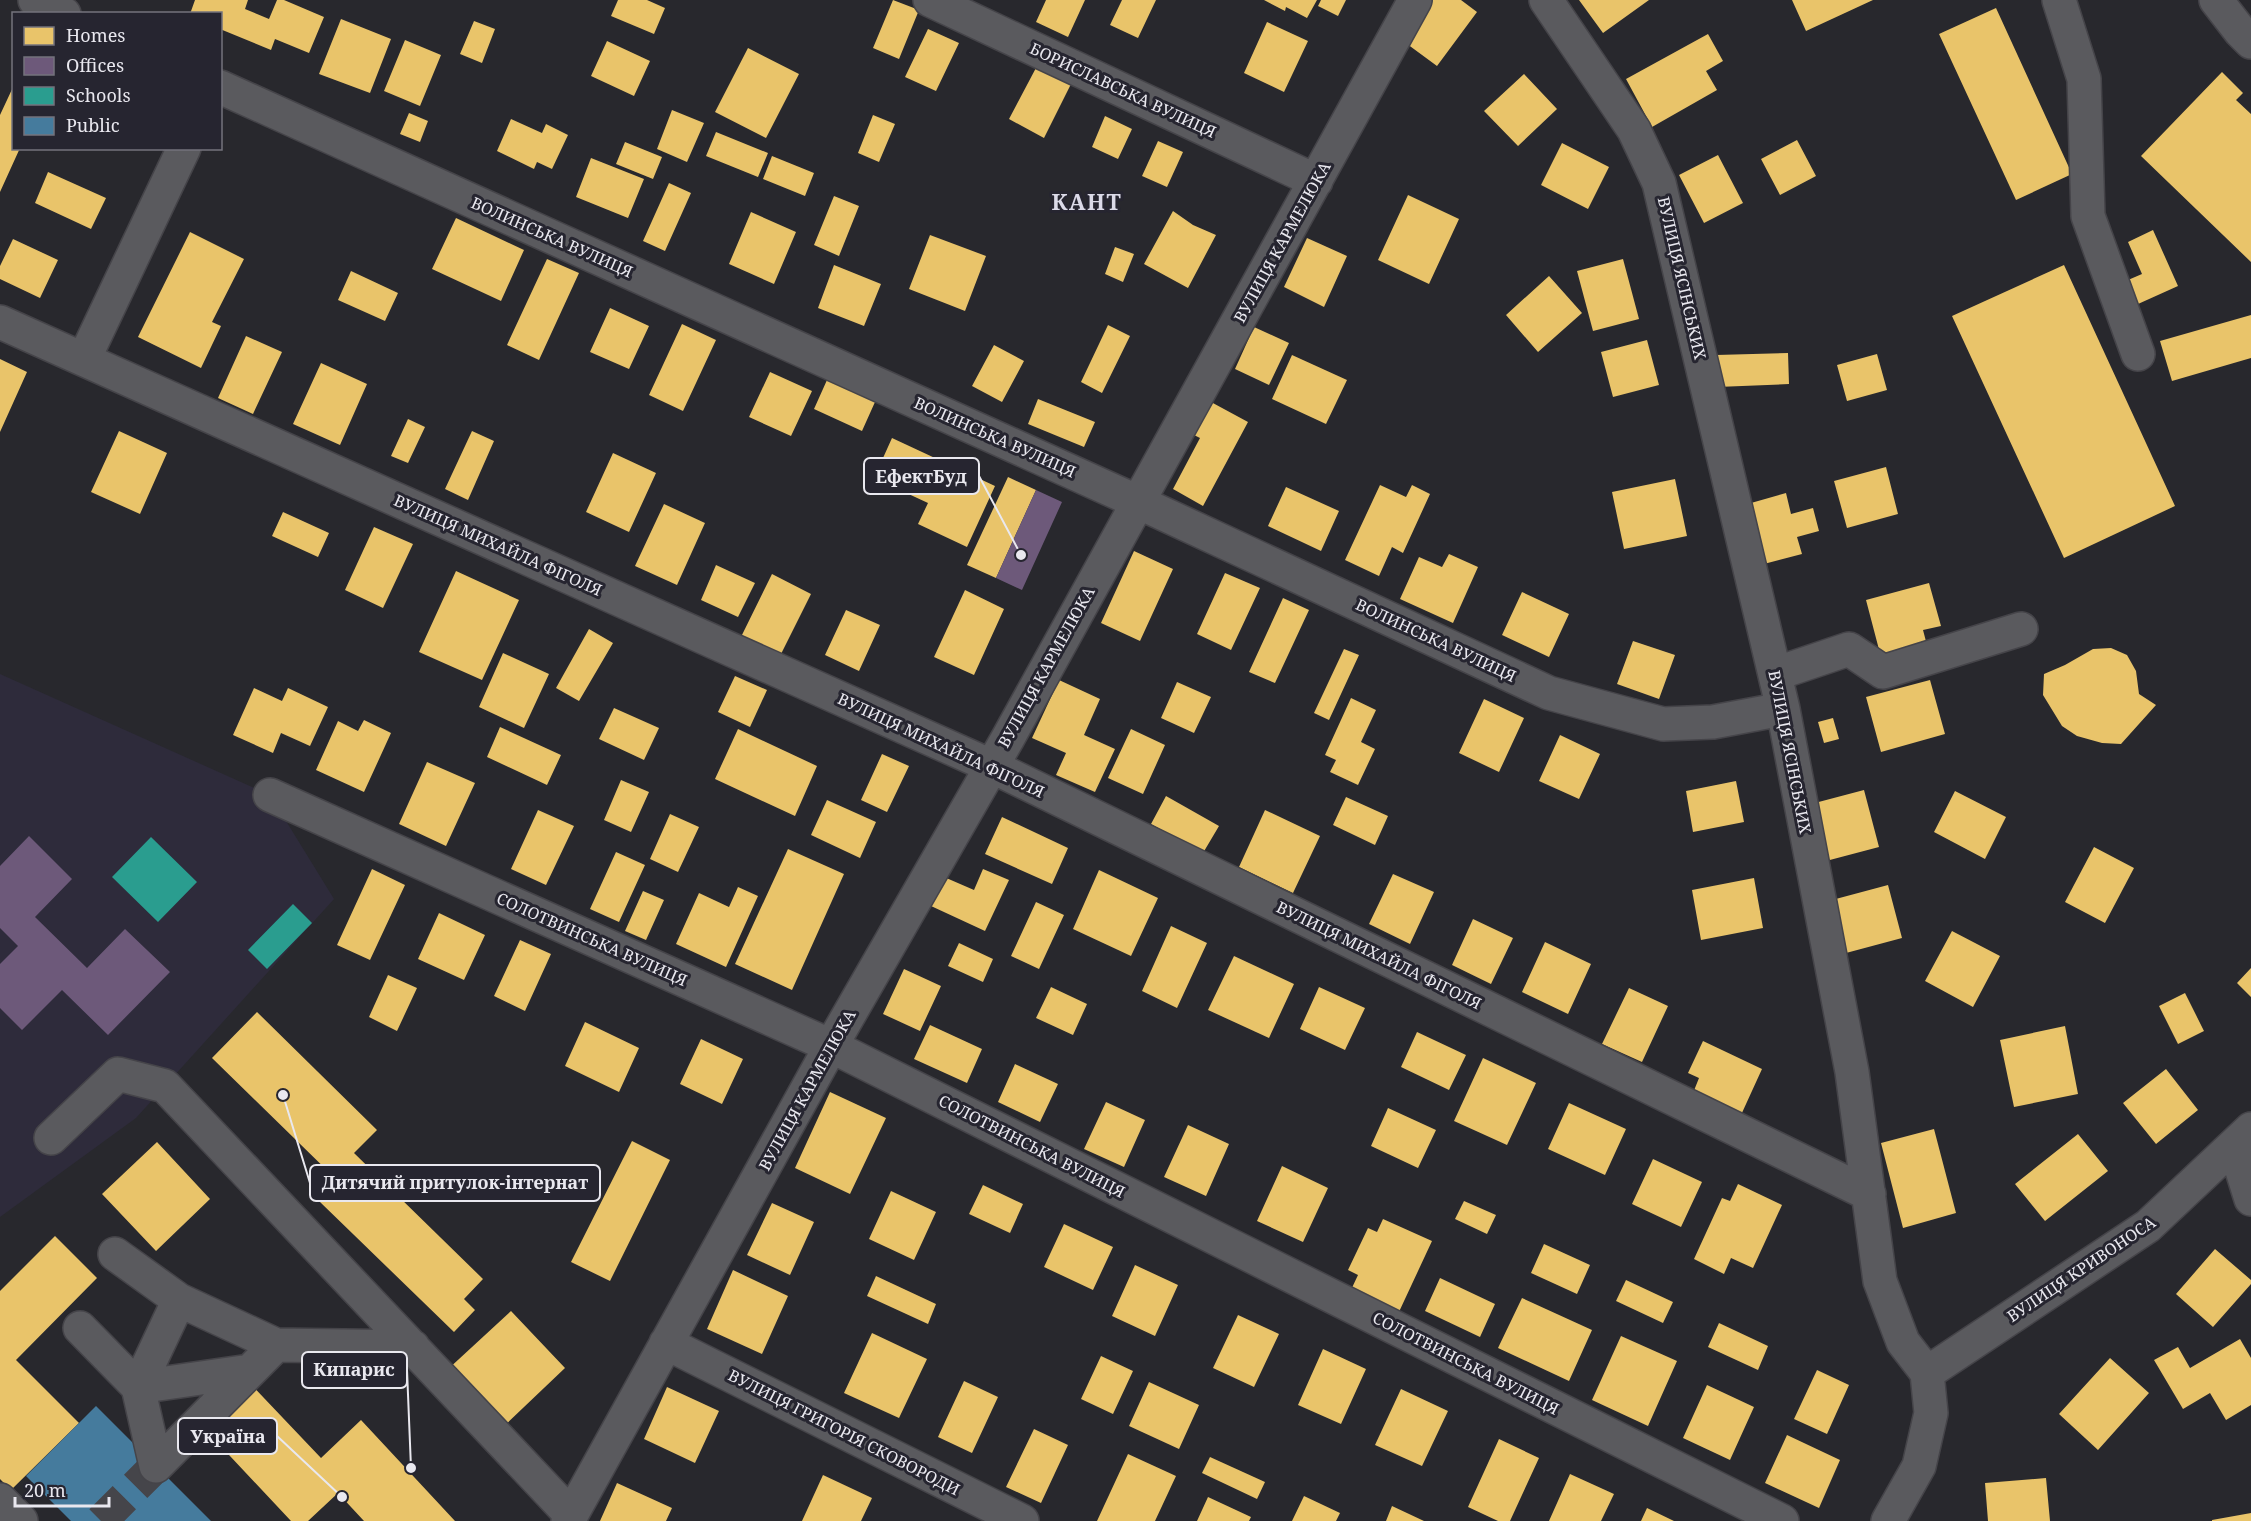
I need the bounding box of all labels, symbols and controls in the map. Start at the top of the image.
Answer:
legend [12,12,222,150]
text: Homes [66,23,125,47]
street label: БОРИСЛАВСЬКА ВУЛИЦЯ [1026,37,1220,143]
text: Offices [66,53,124,77]
text: Schools [66,83,131,107]
text: Public [66,113,120,137]
street label: ВУЛИЦЯ КАРМЕЛЮКА [1229,157,1336,326]
district label: КАНТ [1051,186,1123,216]
street label: ВОЛИНСЬКА ВУЛИЦЯ [468,191,636,283]
street label: ВУЛИЦЯ ЯСІНСЬКИХ [1653,194,1712,362]
street label: ВОЛИНСЬКА ВУЛИЦЯ [911,391,1079,483]
callout: ЕфектБуд [864,458,979,494]
text: ЕфектБуд [875,464,967,488]
street label: ВУЛИЦЯ МИХАЙЛА ФІГОЛЯ [390,489,606,601]
street label: ВУЛИЦЯ КАРМЕЛЮКА [993,582,1100,751]
street label: ВОЛИНСЬКА ВУЛИЦЯ [1352,593,1520,687]
street label: ВУЛИЦЯ ЯСІНСЬКИХ [1763,668,1817,836]
street label: ВУЛИЦЯ МИХАЙЛА ФІГОЛЯ [834,687,1048,803]
street label: СОЛОТВИНСЬКА ВУЛИЦЯ [493,887,691,991]
street label: ВУЛИЦЯ МИХАЙЛА ФІГОЛЯ [1273,896,1485,1014]
street label: ВУЛИЦЯ КАРМЕЛЮКА [754,1005,861,1174]
street label: СОЛОТВИНСЬКА ВУЛИЦЯ [935,1089,1129,1203]
callout: Дитячий притулок-інтернат [310,1165,600,1201]
text: Дитячий притулок-інтернат [322,1170,588,1194]
street label: ВУЛИЦЯ КРИВОНОСА [2002,1211,2160,1327]
street label: СОЛОТВИНСЬКА ВУЛИЦЯ [1369,1306,1563,1420]
callout: Кипарис [302,1352,407,1388]
text: Кипарис [313,1357,395,1381]
street label: ВУЛИЦЯ ГРИГОРІЯ СКОВОРОДИ [724,1364,964,1500]
callout: Україна [178,1418,277,1454]
text: Україна [190,1424,266,1448]
scale bar [15,1470,110,1508]
text: 20 m [24,1478,66,1502]

